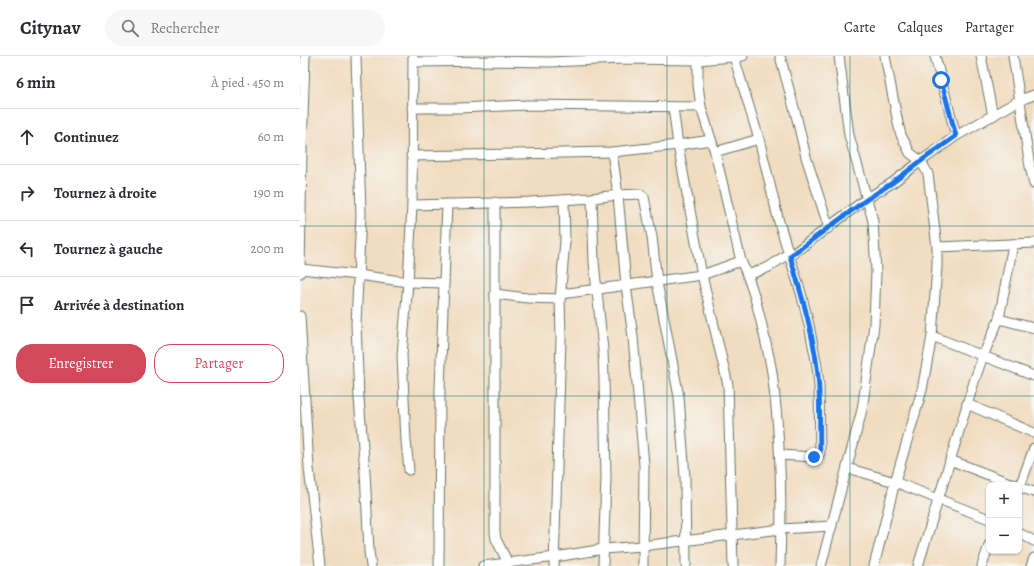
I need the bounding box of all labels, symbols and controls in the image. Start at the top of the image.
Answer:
search box [105,10,385,46]
text: Citynav [20,15,81,41]
icon: search [119,17,141,39]
text: Rechercher [151,18,219,38]
text: Carte [844,18,875,37]
text: Calques [897,18,943,37]
text: Partager [965,18,1014,37]
text: 6 min [16,71,56,94]
route start [932,71,950,89]
text: À pied · 450 m [211,74,284,91]
icon: ahead [16,126,38,148]
text: Continuez [54,127,119,147]
text: 60 m [258,128,284,145]
icon: right [16,182,38,204]
text: Tournez à droite [54,183,157,203]
text: 190 m [253,184,284,201]
icon: left [16,238,38,260]
text: Tournez à gauche [54,239,163,259]
text: 200 m [251,240,284,257]
icon: arrive [16,294,38,316]
text: Arrivée à destination [54,295,185,315]
button: Enregistrer [16,344,146,383]
button: Partager [154,344,284,383]
route end [805,448,823,466]
map controls [986,482,1022,554]
button: + [986,482,1022,518]
button: − [986,518,1022,554]

